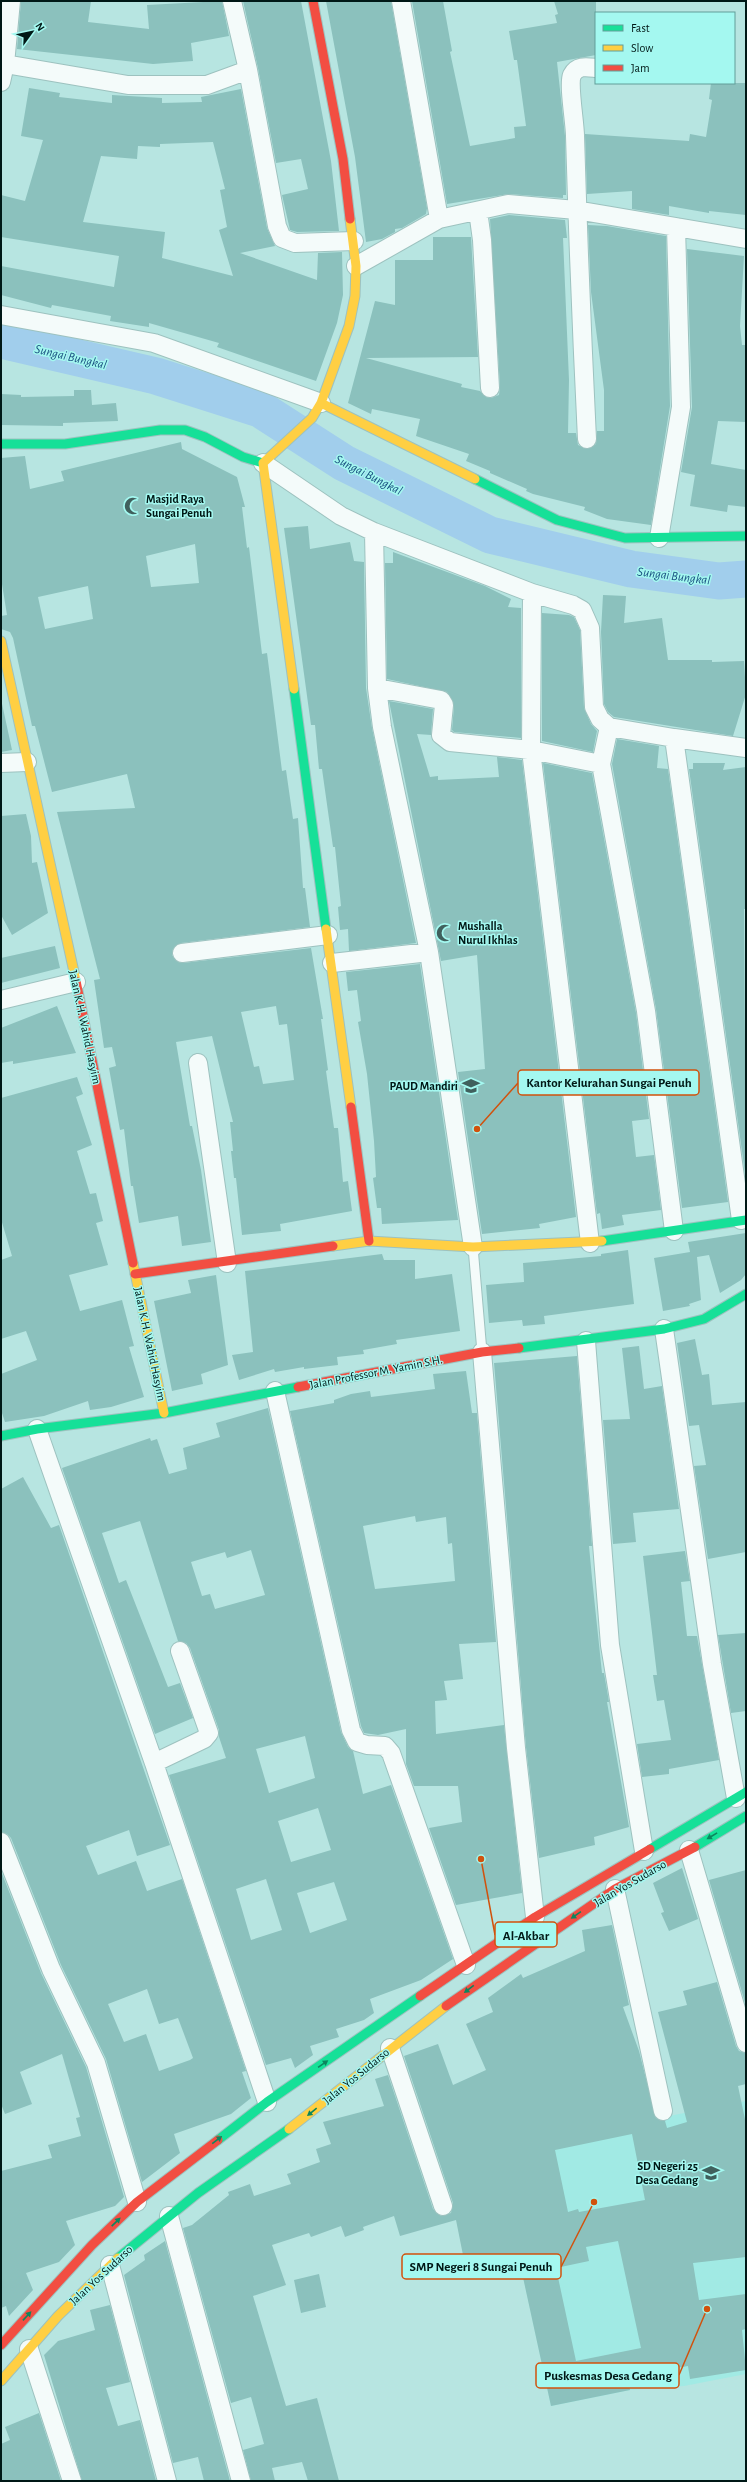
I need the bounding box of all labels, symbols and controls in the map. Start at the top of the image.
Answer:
north arrow [12,12,52,52]
legend [595,12,735,84]
text: N [33,21,47,33]
text: Fast [631,22,650,34]
text: Slow [631,42,653,54]
text: Jam [631,62,650,74]
water label: Sungai Bungkal [33,343,108,372]
water label: Sungai Bungkal [333,453,404,498]
place label: Masjid Raya Sungai Penuh [146,493,212,519]
mosque icon: Masjid Raya Sungai Penuh [123,496,143,516]
water label: Sungai Bungkal [636,566,711,587]
place label: Mushalla Nurul Ikhlas [458,920,518,946]
mosque icon: Mushalla Nurul Ikhlas [435,923,455,943]
street label: Jalan K.H. Wahid Hasyim [66,969,103,1085]
callout: Kantor Kelurahan Sungai Penuh [518,1070,699,1095]
school or university icon: PAUD Mandiri [461,1076,481,1096]
text: Kantor Kelurahan Sungai Penuh [526,1077,692,1090]
place label: PAUD Mandiri [390,1080,458,1092]
street label: Jalan K.H. Wahid Hasyim [131,1286,168,1402]
street label: Jalan Professor M. Yamin S.H. [309,1353,443,1391]
one-way arrow [707,1832,717,1840]
street label: Jalan Yos Sudarso [592,1857,668,1908]
one-way arrow [570,1912,582,1919]
callout: Al-Akbar [495,1922,557,1947]
text: Al-Akbar [503,1930,550,1943]
one-way arrow [463,1984,474,1993]
street label: Jalan Yos Sudarso [321,2046,391,2106]
one-way arrow [317,2060,328,2068]
one-way arrow [306,2108,317,2117]
one-way arrow [212,2136,223,2145]
place label: SD Negeri 25 Desa Gedang [635,2160,699,2186]
school or university icon: SD Negeri 25 Desa Gedang [701,2163,721,2183]
one-way arrow [111,2217,121,2227]
street label: Jalan Yos Sudarso [67,2243,135,2307]
callout: SMP Negeri 8 Sungai Penuh [402,2254,561,2279]
text: SMP Negeri 8 Sungai Penuh [409,2261,553,2274]
one-way arrow [22,2311,31,2321]
callout: Puskesmas Desa Gedang [536,2363,679,2388]
text: Puskesmas Desa Gedang [544,2370,672,2383]

